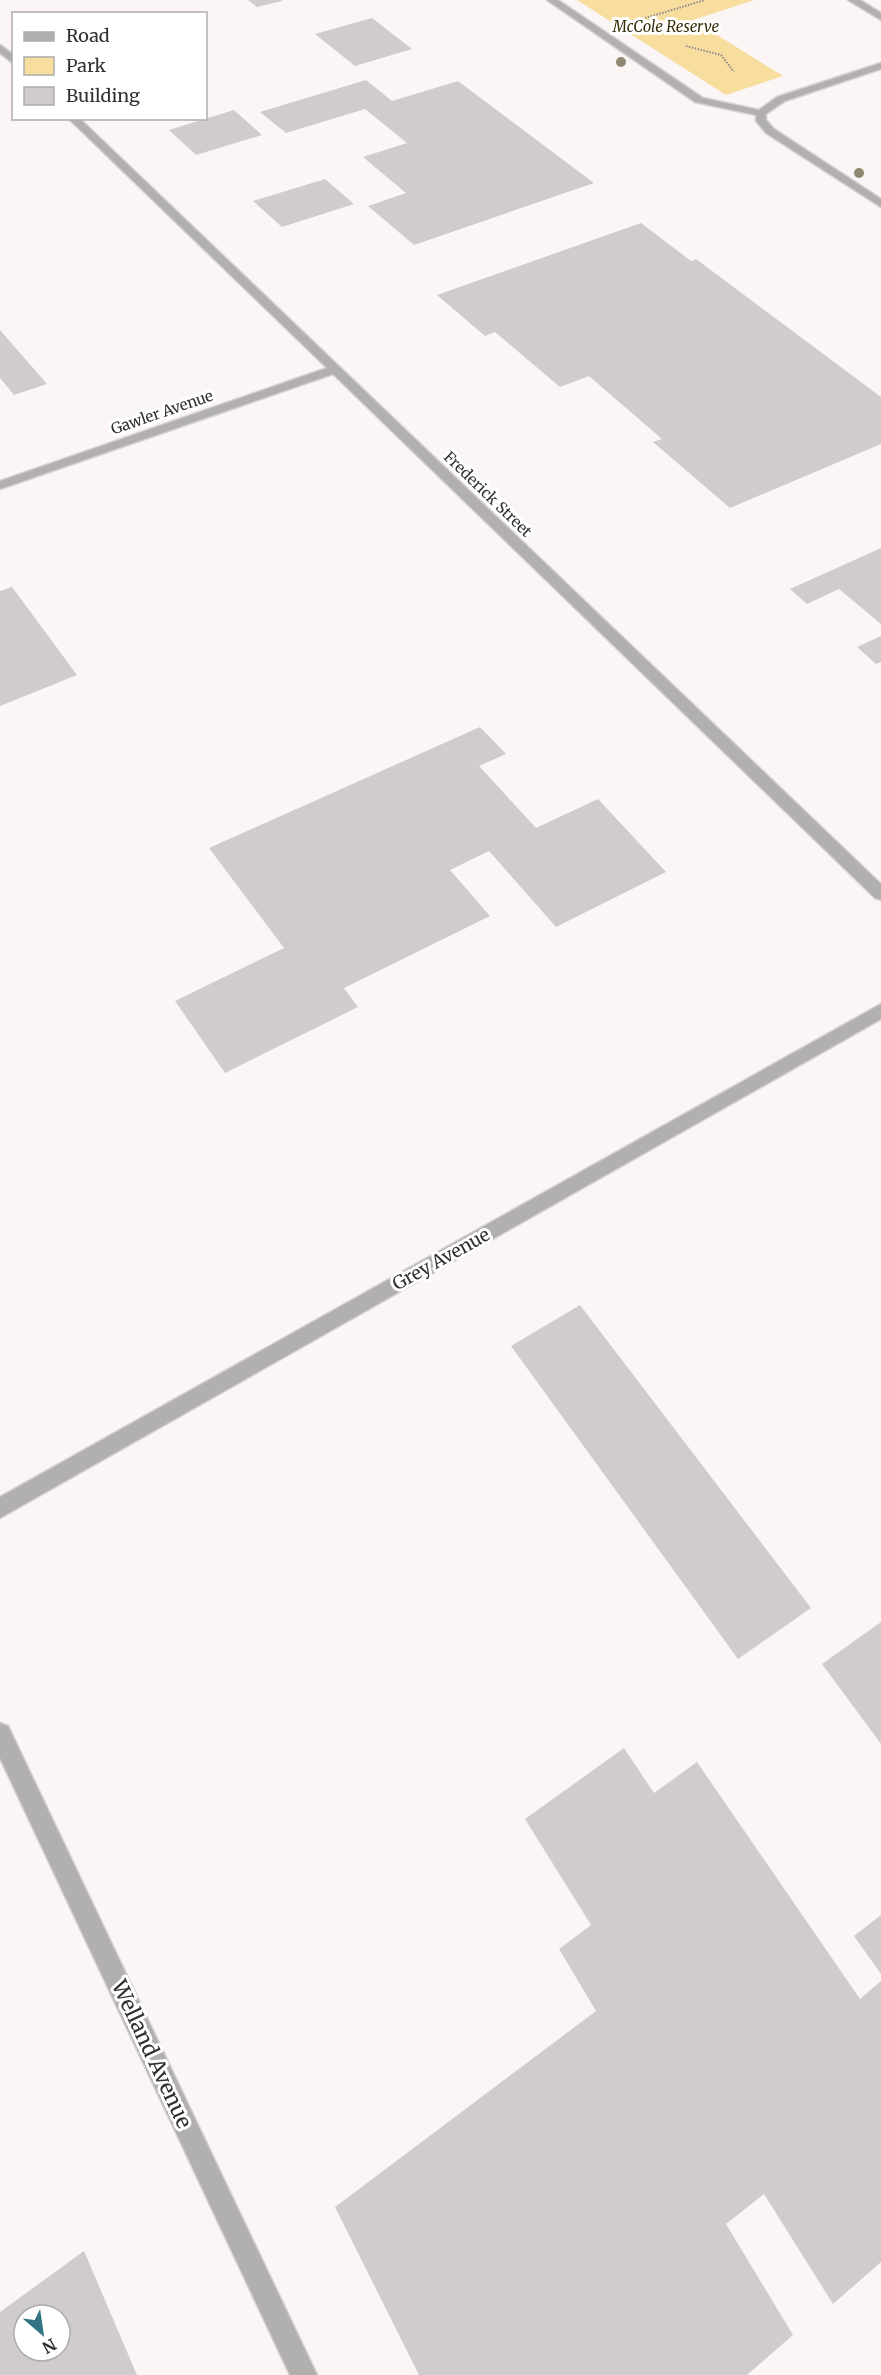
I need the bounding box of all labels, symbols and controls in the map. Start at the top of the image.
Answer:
legend [12,12,207,120]
park label: McCole Reserve [612,17,720,36]
text: Road [66,24,110,47]
text: Park [66,54,107,77]
text: Building [66,84,140,107]
street label: Gawler Avenue [108,386,216,438]
street label: Frederick Street [440,447,536,541]
street label: Grey Avenue [388,1223,494,1295]
street label: Welland Avenue [105,1975,198,2132]
north arrow [12,2303,72,2363]
text: N [39,2334,60,2358]

